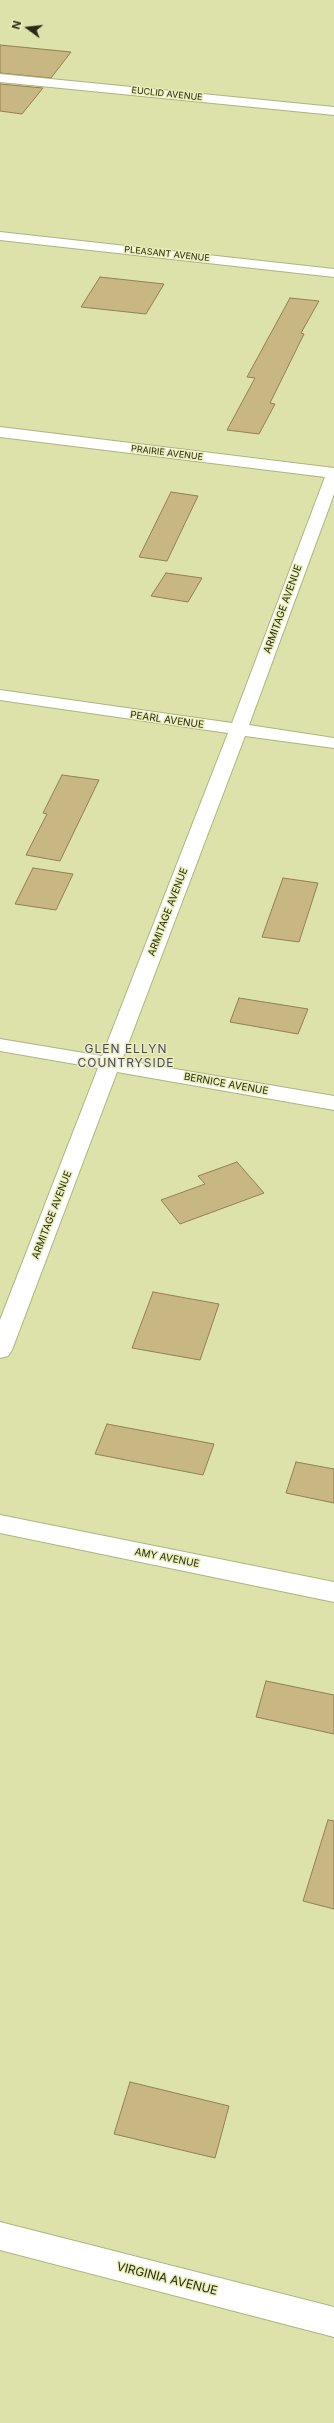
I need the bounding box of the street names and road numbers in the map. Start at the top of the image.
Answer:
street label: EUCLID AVENUE [131,85,203,103]
street label: PLEASANT AVENUE [124,244,210,264]
street label: PRAIRIE AVENUE [130,443,204,463]
street label: ARMITAGE AVENUE [261,563,305,655]
street label: PEARL AVENUE [129,709,205,731]
street label: ARMITAGE AVENUE [146,866,190,958]
street label: BERNICE AVENUE [183,1071,269,1097]
street label: ARMITAGE AVENUE [30,1169,74,1261]
street label: AMY AVENUE [134,1546,200,1570]
street label: VIRGINIA AVENUE [115,2260,219,2298]

